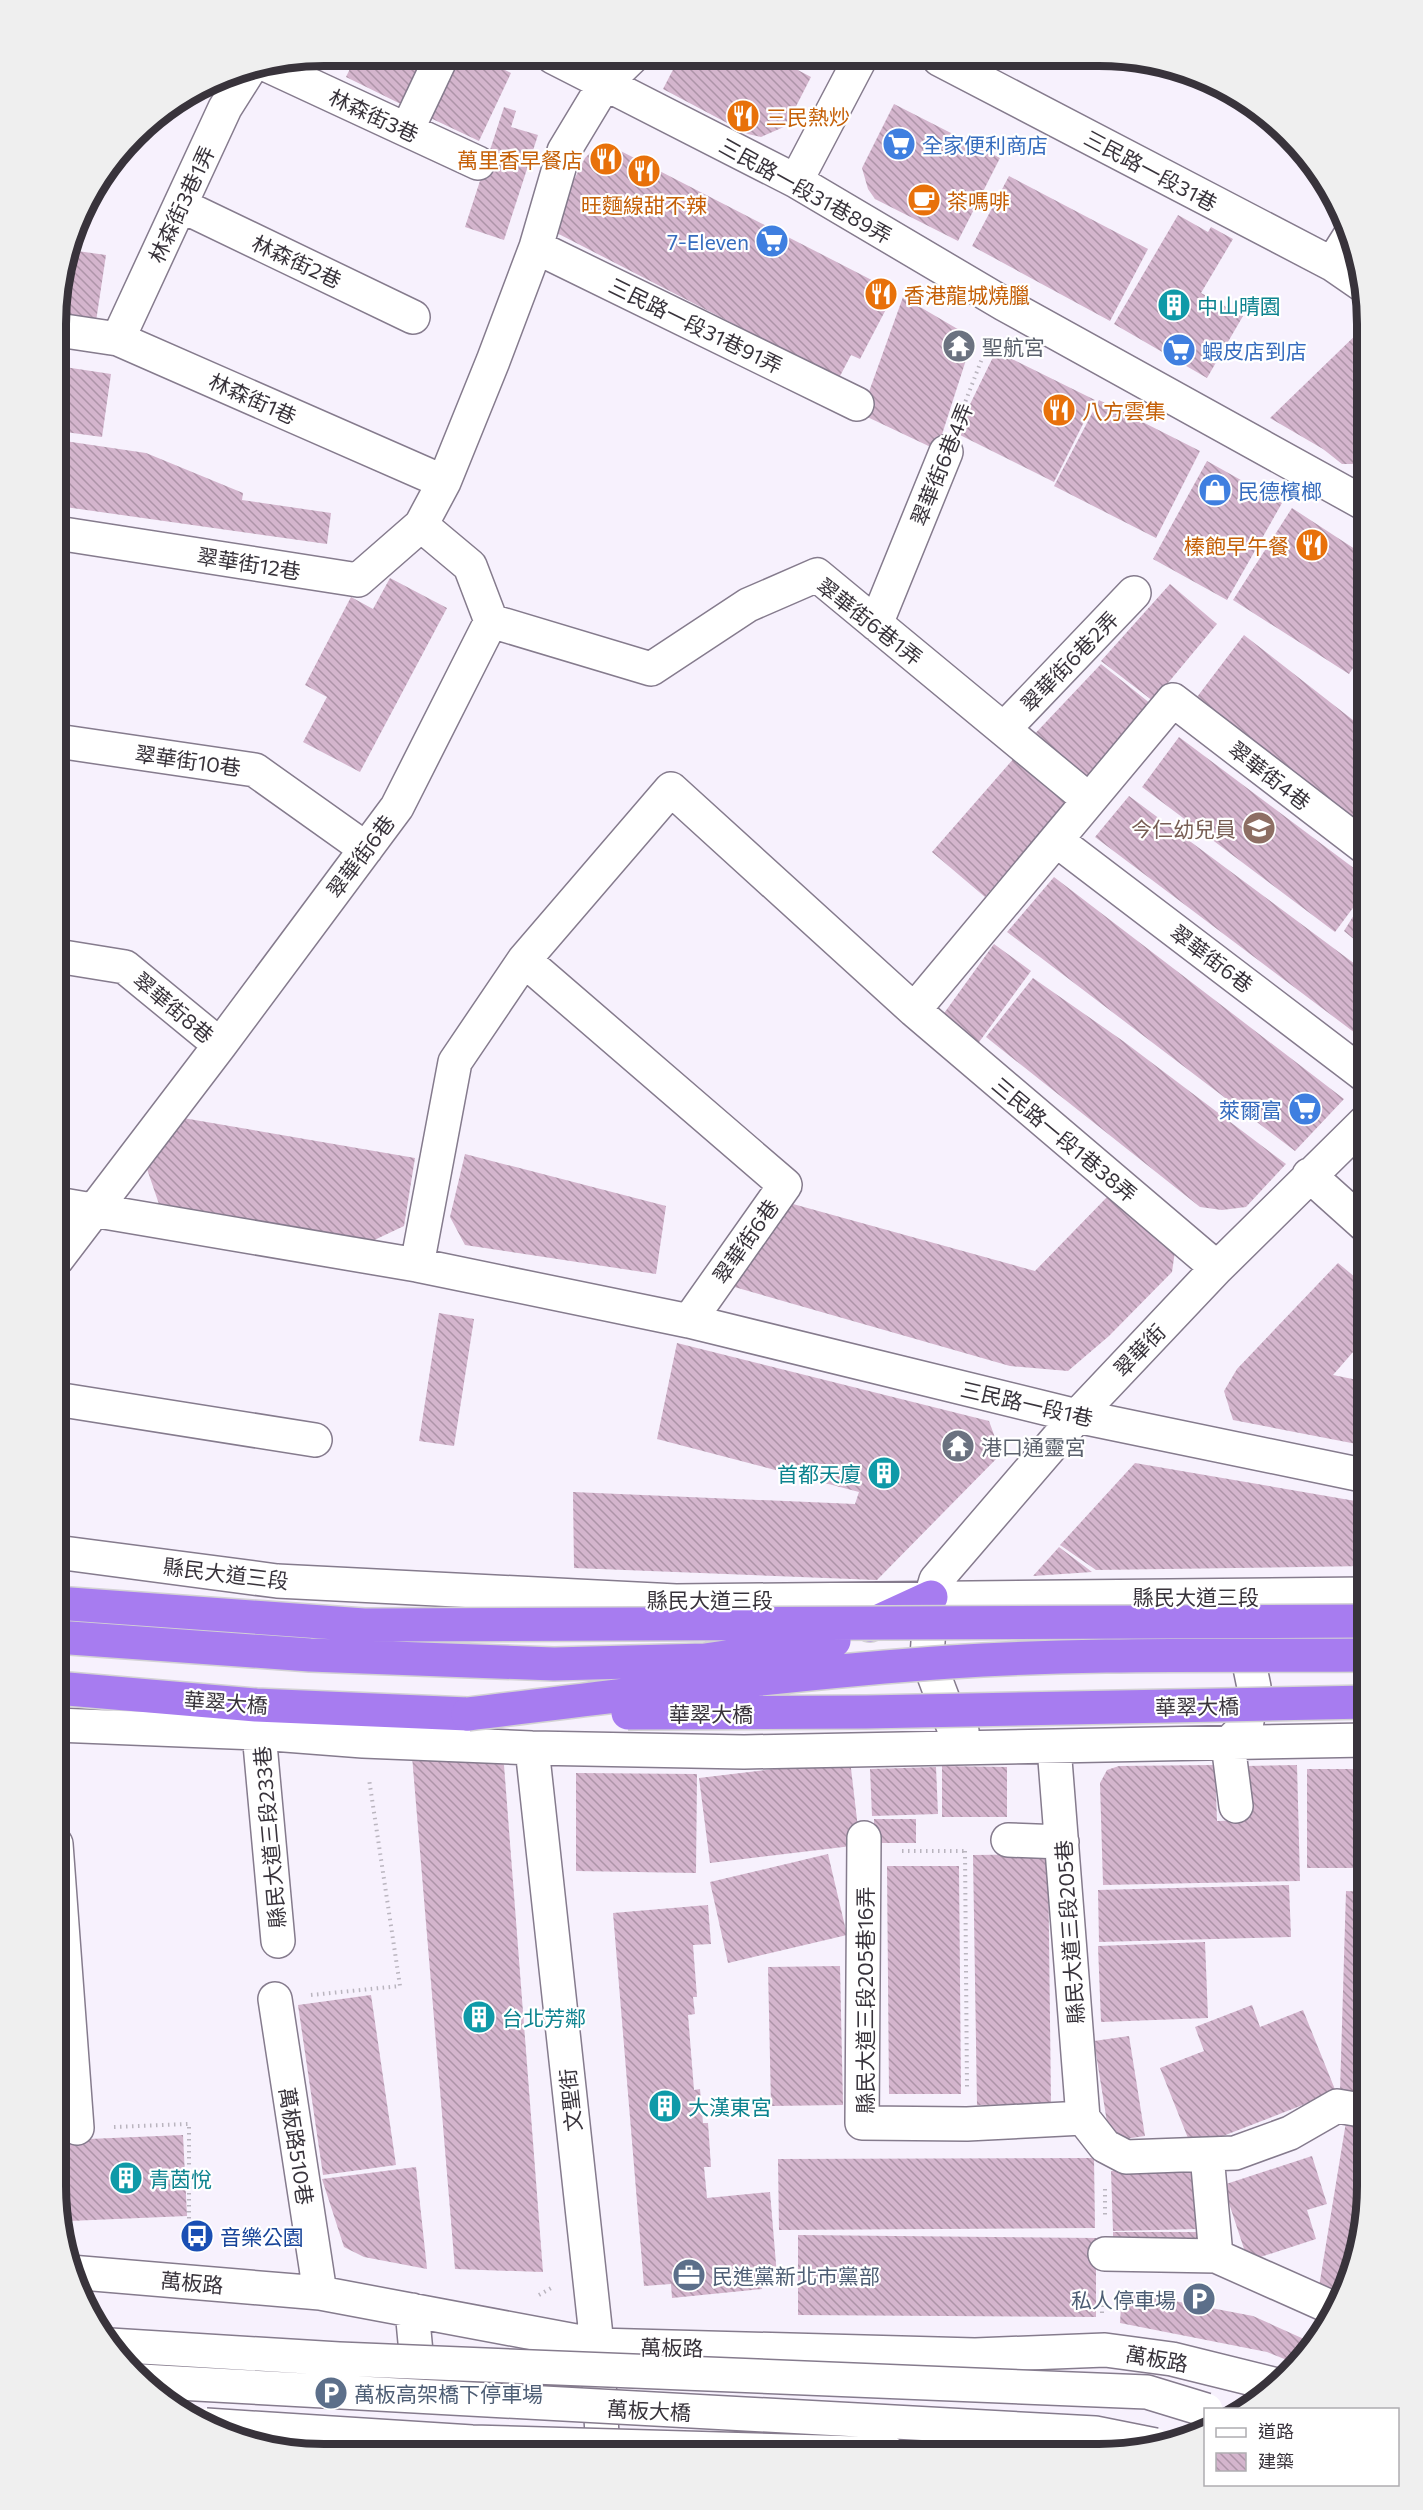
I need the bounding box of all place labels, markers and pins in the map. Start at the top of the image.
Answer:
restaurant icon: 三民熱炒 [725,98,761,134]
place label: 三民熱炒 [766,104,850,129]
supermarket icon: 全家便利商店 [881,126,917,162]
place label: 全家便利商店 [922,132,1048,157]
restaurant icon: 萬里香早餐店 [588,141,624,177]
place label: 萬里香早餐店 [457,147,583,172]
restaurant icon: 旺麵線甜不辣 [626,153,662,189]
cafe icon: 茶嗎啡 [906,182,942,218]
place label: 茶嗎啡 [947,188,1010,213]
place label: 旺麵線甜不辣 [581,192,707,217]
supermarket icon: 7-Eleven [754,223,790,259]
place label: 7-Eleven [667,229,749,254]
restaurant icon: 香港龍城燒臘 [863,276,899,312]
place label: 香港龍城燒臘 [904,282,1030,307]
building icon: 中山晴園 [1156,287,1192,323]
place label: 中山晴園 [1197,293,1281,318]
temple icon: 聖航宮 [941,328,977,364]
supermarket icon: 蝦皮店到店 [1161,332,1197,368]
place label: 聖航宮 [982,334,1045,359]
place label: 蝦皮店到店 [1202,338,1307,363]
restaurant icon: 八方雲集 [1041,392,1077,428]
place label: 八方雲集 [1082,398,1166,423]
shop icon: 民德檳榔 [1197,472,1233,508]
place label: 民德檳榔 [1238,478,1322,503]
restaurant icon: 榛飽早午餐 [1294,527,1330,563]
place label: 榛飽早午餐 [1184,533,1289,558]
school or university icon: 今仁幼兒員 [1241,810,1277,846]
place label: 今仁幼兒員 [1131,816,1236,841]
supermarket icon: 萊爾富 [1287,1091,1323,1127]
place label: 萊爾富 [1219,1097,1282,1122]
temple icon: 港口通靈宮 [940,1428,976,1464]
place label: 港口通靈宮 [981,1434,1086,1459]
building icon: 首都天廈 [866,1455,902,1491]
place label: 首都天廈 [777,1461,861,1486]
building icon: 台北芳鄰 [461,1999,497,2035]
place label: 台北芳鄰 [502,2005,586,2030]
building icon: 大漢東宮 [647,2088,683,2124]
place label: 大漢東宮 [688,2094,772,2119]
building icon: 青茵悅 [108,2160,144,2196]
place label: 青茵悅 [149,2166,212,2191]
bus stop icon: 音樂公園 [179,2218,215,2254]
place label: 音樂公園 [220,2224,304,2249]
office icon: 民進黨新北市黨部 [671,2257,707,2293]
place label: 民進黨新北市黨部 [712,2263,880,2288]
parking icon: 私人停車場 [1181,2281,1217,2317]
place label: 私人停車場 [1071,2287,1176,2312]
parking icon: 萬板高架橋下停車場 [313,2375,349,2411]
place label: 萬板高架橋下停車場 [354,2381,543,2406]

